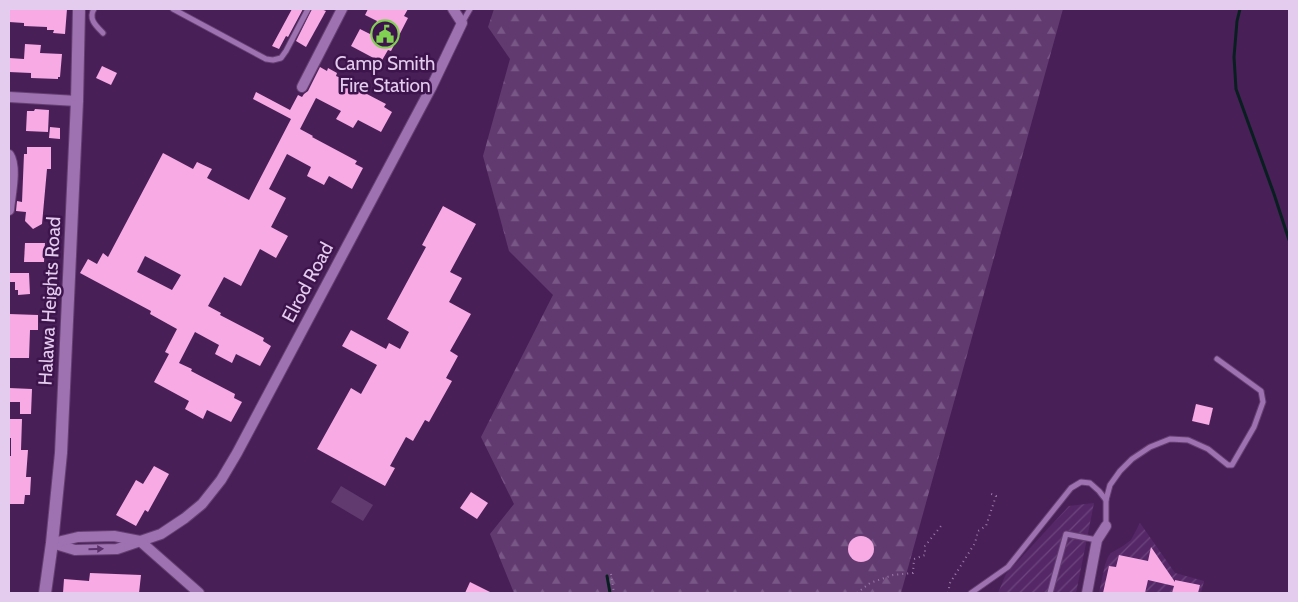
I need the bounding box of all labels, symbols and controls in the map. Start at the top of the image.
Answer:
public building icon: Camp Smith Fire Station [370,19,400,49]
place label: Camp Smith Fire Station [335,52,435,97]
street label: Halawa Heights Road [34,216,65,386]
street label: Elrod Road [277,238,338,326]
one-way arrow [88,545,104,553]

